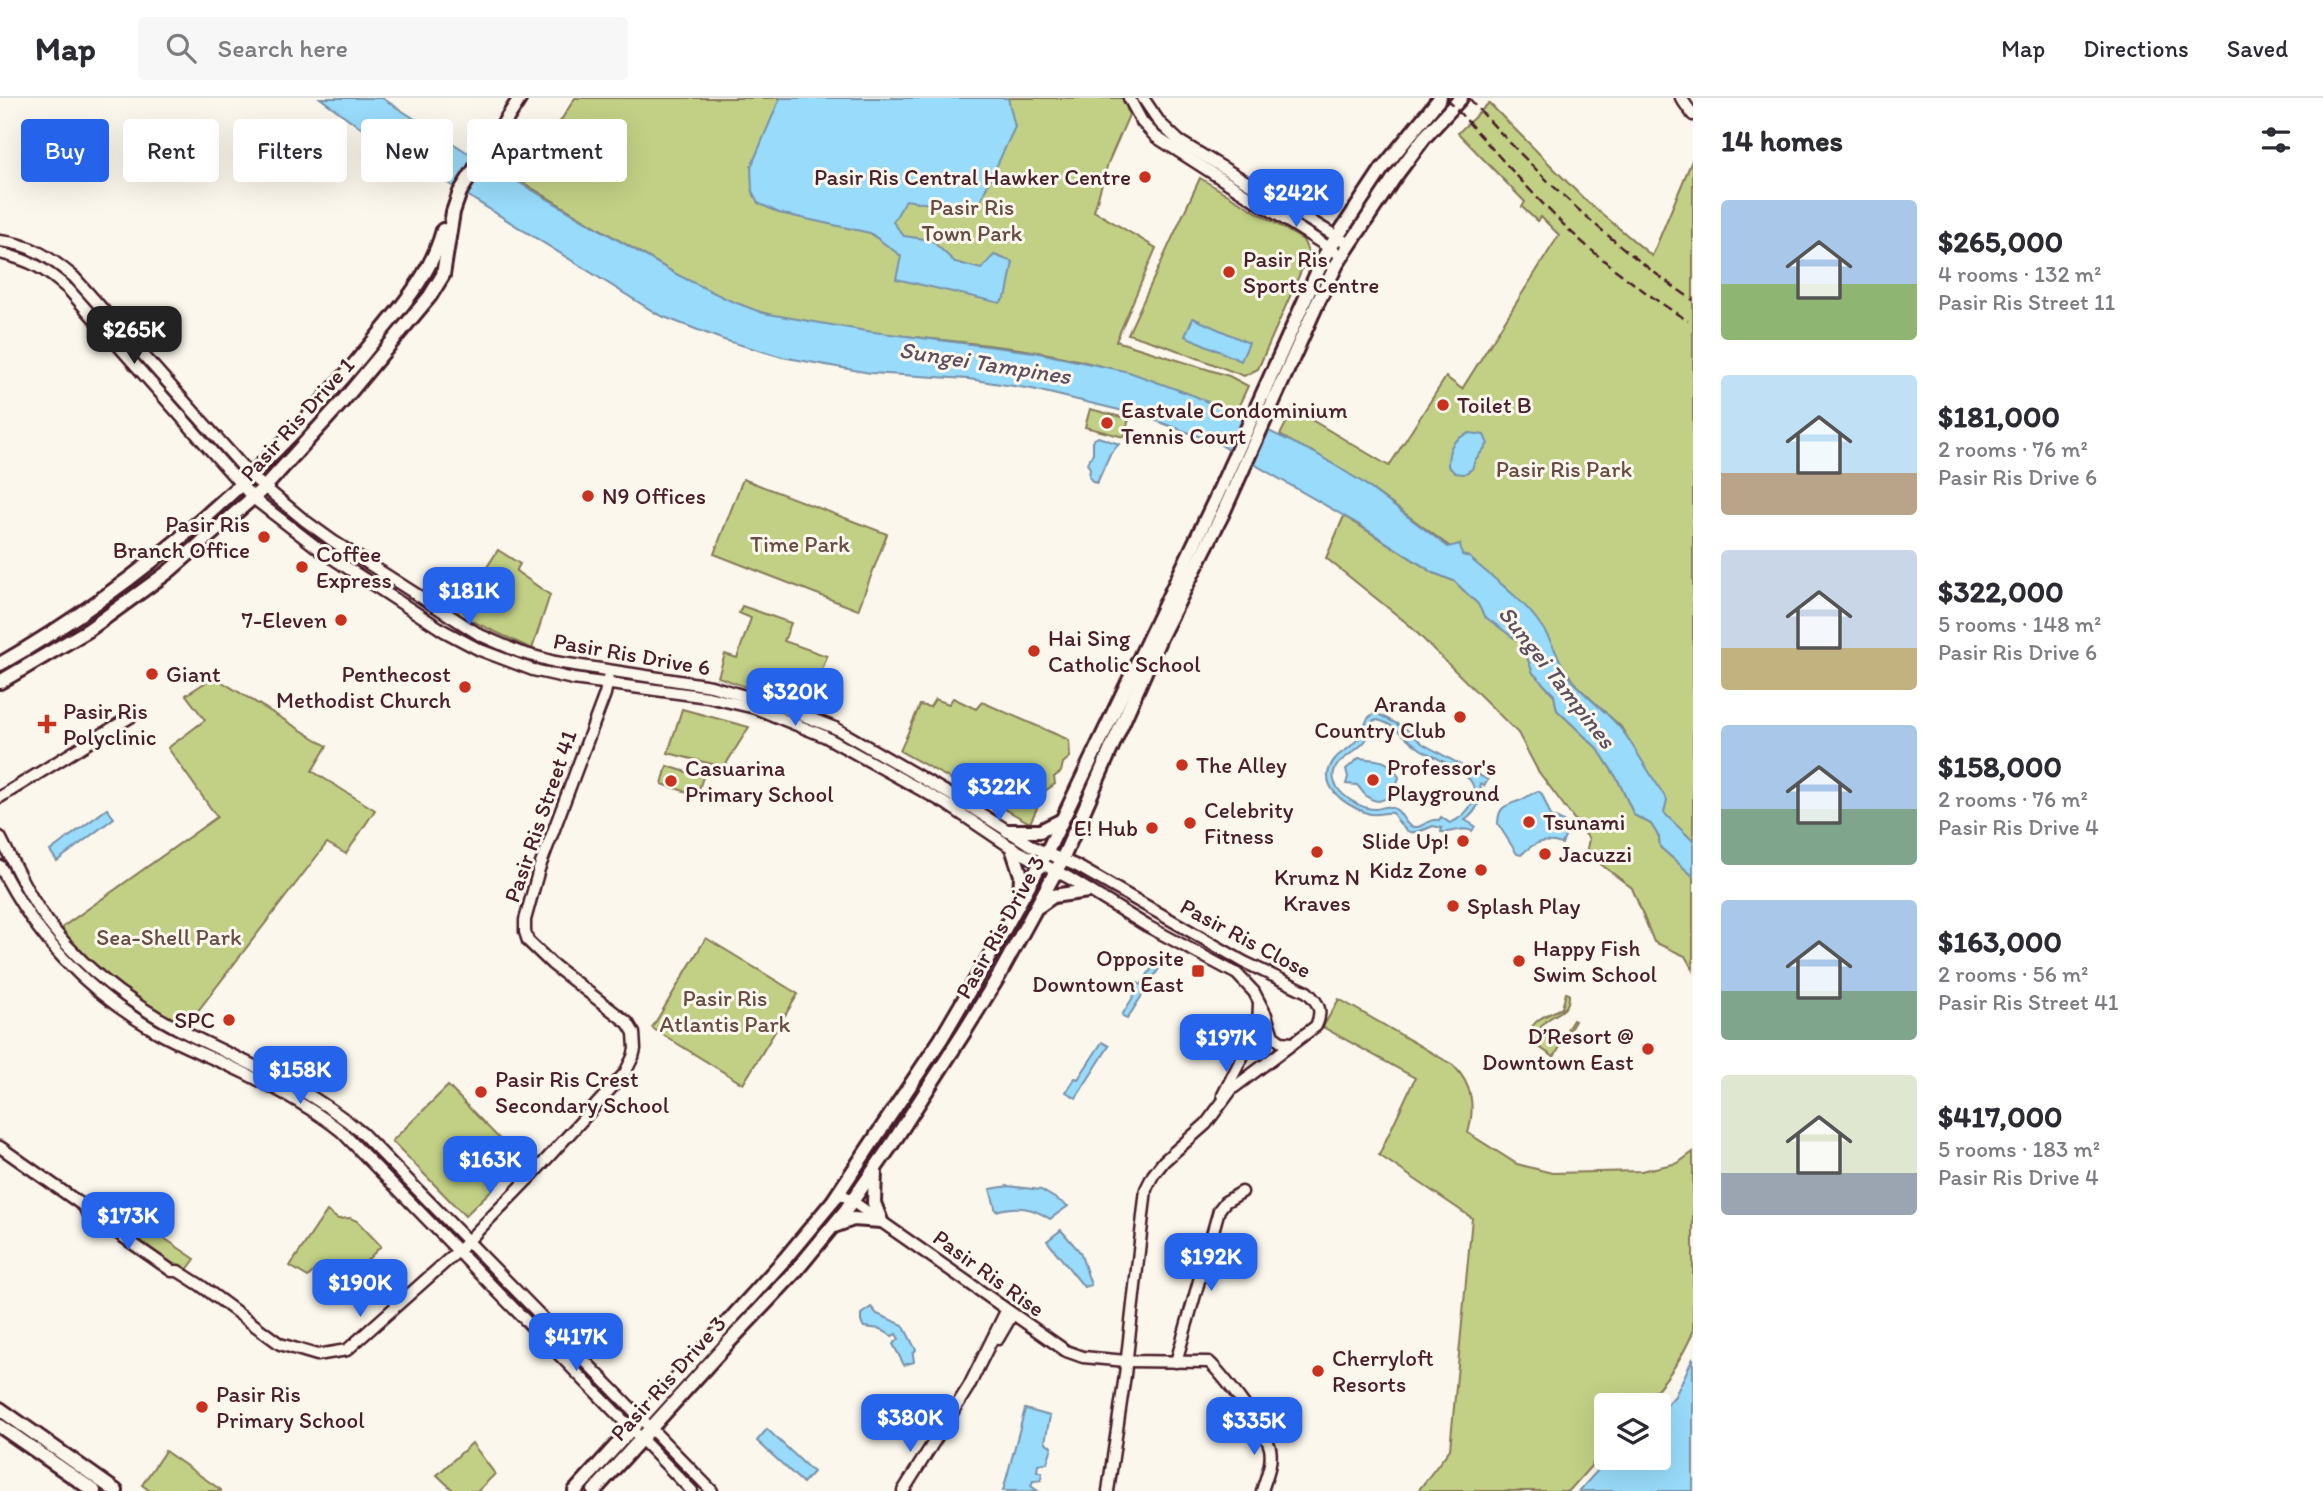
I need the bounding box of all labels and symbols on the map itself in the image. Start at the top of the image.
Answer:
place label: Pasir Ris Central Hawker Centre [814,163,1131,191]
marker: Pasir Ris Central Hawker Centre [1137,169,1153,185]
pin: $242K [1247,170,1345,229]
park label: Pasir Ris Town Park [922,193,1023,247]
place label: Pasir Ris Sports Centre [1243,245,1379,299]
marker: Pasir Ris Sports Centre [1221,264,1237,280]
pin: $265K [85,306,183,366]
water label: Sungei Tampines [897,335,1074,391]
street label: Pasir Ris Drive 1 [234,351,360,487]
place label: Toilet B [1457,391,1532,419]
place label: Eastvale Condominium Tennis Court [1121,396,1348,450]
marker: Toilet B [1435,397,1451,413]
marker: Eastvale Condominium Tennis Court [1099,415,1115,431]
park label: Pasir Ris Park [1496,455,1632,483]
place label: N9 Offices [602,482,706,510]
marker: N9 Offices [580,488,596,504]
place label: Pasir Ris Branch Office [113,510,250,564]
marker: Pasir Ris Branch Office [256,529,272,545]
park label: Time Park [750,530,850,558]
place label: Coffee Express [316,540,392,594]
marker: Coffee Express [294,559,310,575]
pin: $181K [420,568,518,627]
water label: Sungei Tampines [1493,600,1623,755]
place label: 7-Eleven [242,606,327,634]
marker: 7-Eleven [333,612,349,628]
place label: Hai Sing Catholic School [1048,624,1201,678]
street label: Pasir Ris Drive 6 [551,626,713,682]
marker: Hai Sing Catholic School [1026,643,1042,659]
place label: Giant [166,660,221,688]
place label: Penthecost Methodist Church [276,660,451,714]
marker: Giant [144,666,160,682]
pin: $320K [746,668,844,728]
marker: Penthecost Methodist Church [457,679,473,695]
place label: Aranda Country Club [1314,690,1446,744]
place label: Pasir Ris Polyclinic [63,697,157,751]
marker: Aranda Country Club [1452,709,1468,725]
marker: Pasir Ris Polyclinic [37,714,57,734]
street label: Pasir Ris Street 41 [497,726,583,906]
place label: The Alley [1196,751,1287,779]
place label: Professor's Playground [1387,753,1500,807]
place label: Casuarina Primary School [685,754,834,808]
marker: The Alley [1174,757,1190,773]
pin: $322K [950,764,1048,823]
marker: Professor's Playground [1365,772,1381,788]
marker: Casuarina Primary School [663,773,679,789]
place label: Celebrity Fitness [1204,796,1294,850]
place label: Tsunami [1543,808,1625,836]
place label: E! Hub [1074,814,1138,842]
marker: Tsunami [1521,814,1537,830]
marker: Celebrity Fitness [1182,815,1198,831]
marker: E! Hub [1144,820,1160,836]
place label: Slide Up! [1362,827,1449,855]
marker: Slide Up! [1455,833,1471,849]
place label: Jacuzzi [1559,840,1632,868]
marker: Krumz N Kraves [1309,844,1325,860]
marker: Jacuzzi [1537,846,1553,862]
street label: Pasir Ris Drive 3 [949,850,1051,1004]
place label: Kidz Zone [1369,856,1467,884]
marker: Kidz Zone [1473,862,1489,878]
place label: Krumz N Kraves [1274,863,1360,917]
street label: Pasir Ris Close [1176,892,1316,984]
place label: Splash Play [1467,892,1580,920]
marker: Splash Play [1445,898,1461,914]
park label: Sea-Shell Park [96,923,242,951]
place label: Happy Fish Swim School [1533,934,1658,988]
place label: Opposite Downtown East [1032,944,1184,998]
marker: Happy Fish Swim School [1511,953,1527,969]
marker: Opposite Downtown East [1190,963,1206,979]
park label: Pasir Ris Atlantis Park [660,984,791,1038]
place label: SPC [174,1006,215,1034]
marker: SPC [221,1012,237,1028]
pin: $197K [1177,1014,1275,1074]
place label: D’Resort @ Downtown East [1482,1022,1634,1076]
marker: D’Resort @ Downtown East [1640,1041,1656,1057]
pin: $158K [251,1046,349,1106]
place label: Pasir Ris Crest Secondary School [495,1065,670,1119]
marker: Pasir Ris Crest Secondary School [473,1084,489,1100]
pin: $163K [441,1136,539,1196]
pin: $173K [79,1192,177,1252]
street label: Pasir Ris Rise [928,1223,1050,1323]
pin: $192K [1162,1234,1260,1293]
pin: $190K [311,1260,409,1319]
street label: Pasir Ris Drive 3 [604,1309,732,1447]
pin: $417K [527,1314,625,1373]
place label: Cherryloft Resorts [1332,1344,1434,1398]
marker: Cherryloft Resorts [1310,1363,1326,1379]
place label: Pasir Ris Primary School [216,1380,365,1434]
pin: $380K [861,1394,959,1454]
pin: $335K [1205,1398,1303,1457]
marker: Pasir Ris Primary School [194,1399,210,1415]

